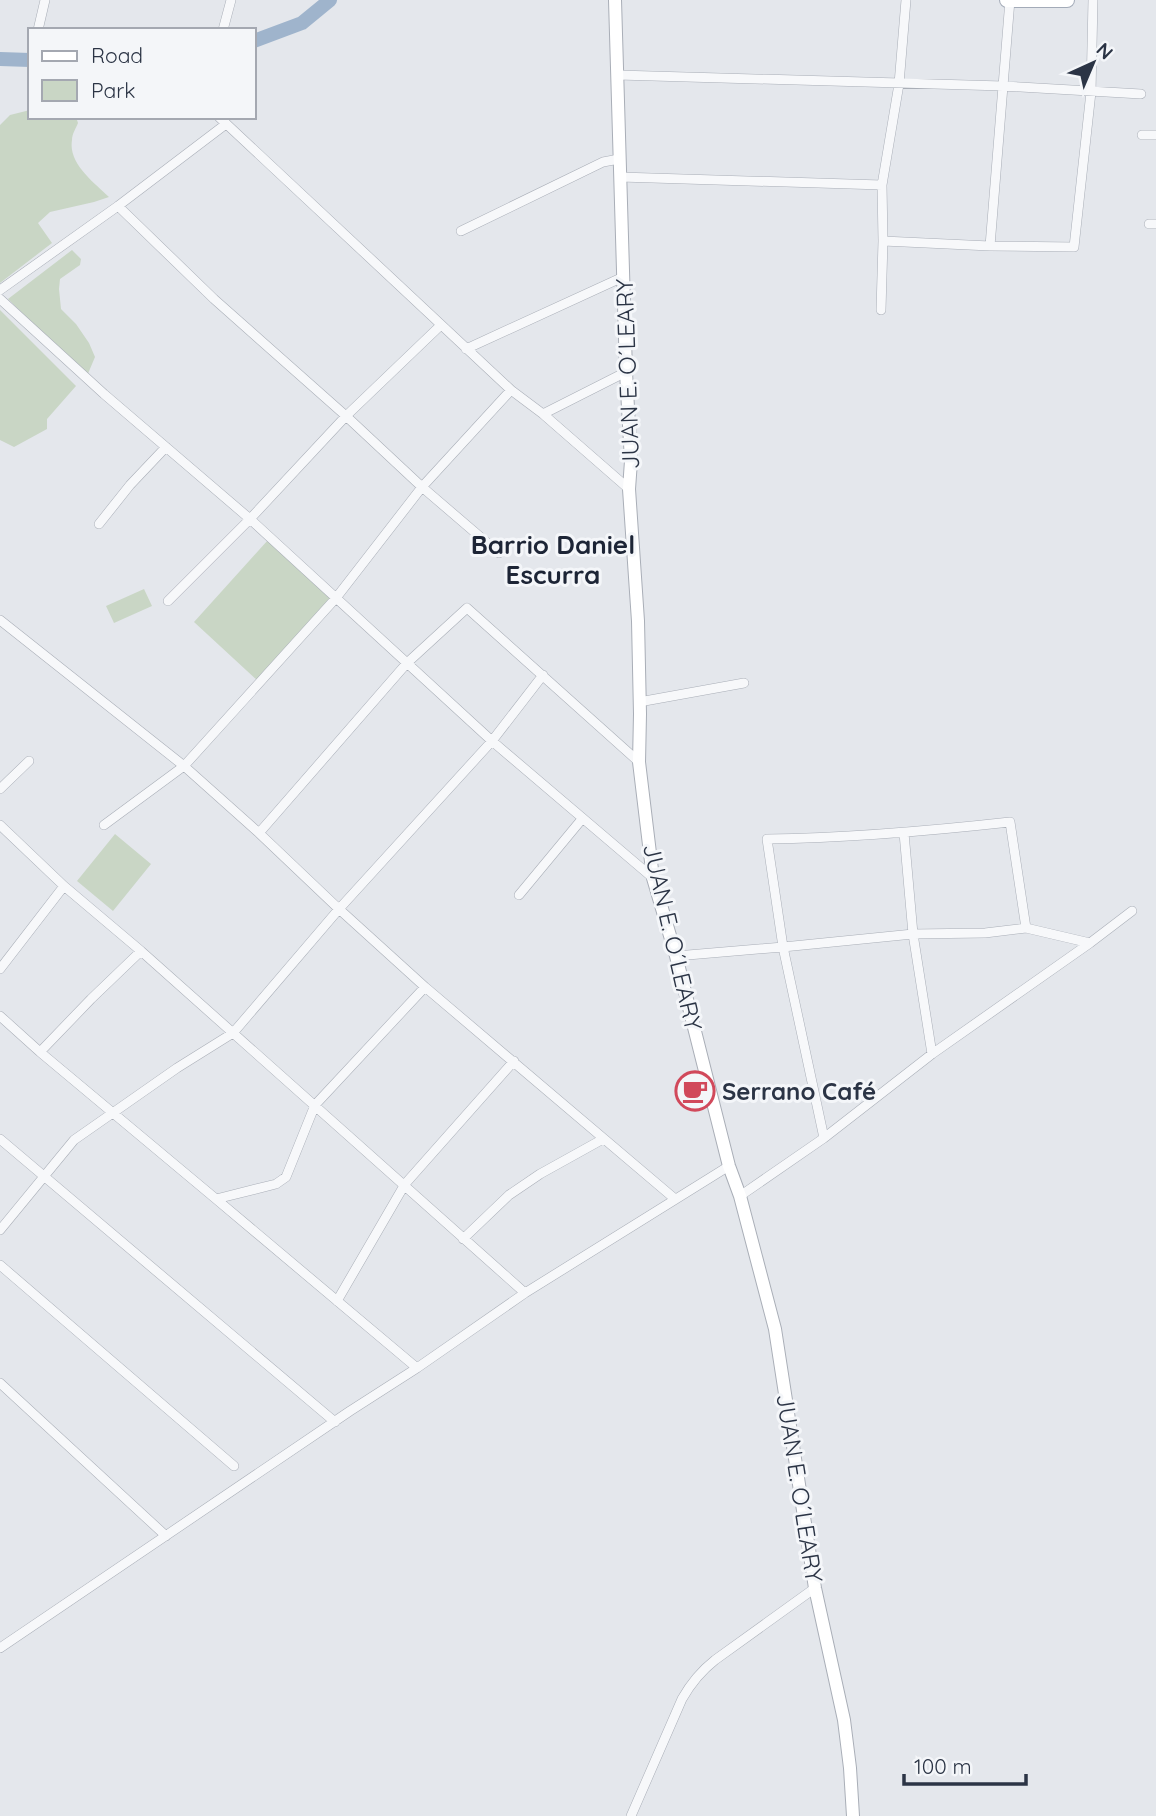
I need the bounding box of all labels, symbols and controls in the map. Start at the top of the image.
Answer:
legend [28,28,256,119]
north arrow [1058,28,1128,98]
text: N [1091,37,1118,64]
text: Road [91,42,143,68]
text: Park [91,77,135,103]
street label: JUAN E. O´LEARY [609,278,645,470]
district label: Barrio Daniel Escurra [471,528,635,591]
street label: JUAN E. O´LEARY [637,841,709,1033]
cafe icon: Serrano Café [674,1070,716,1112]
place label: Serrano Café [722,1076,876,1106]
street label: JUAN E. O´LEARY [770,1391,830,1585]
scale bar [904,1742,1026,1786]
text: 100 m [914,1753,972,1779]

